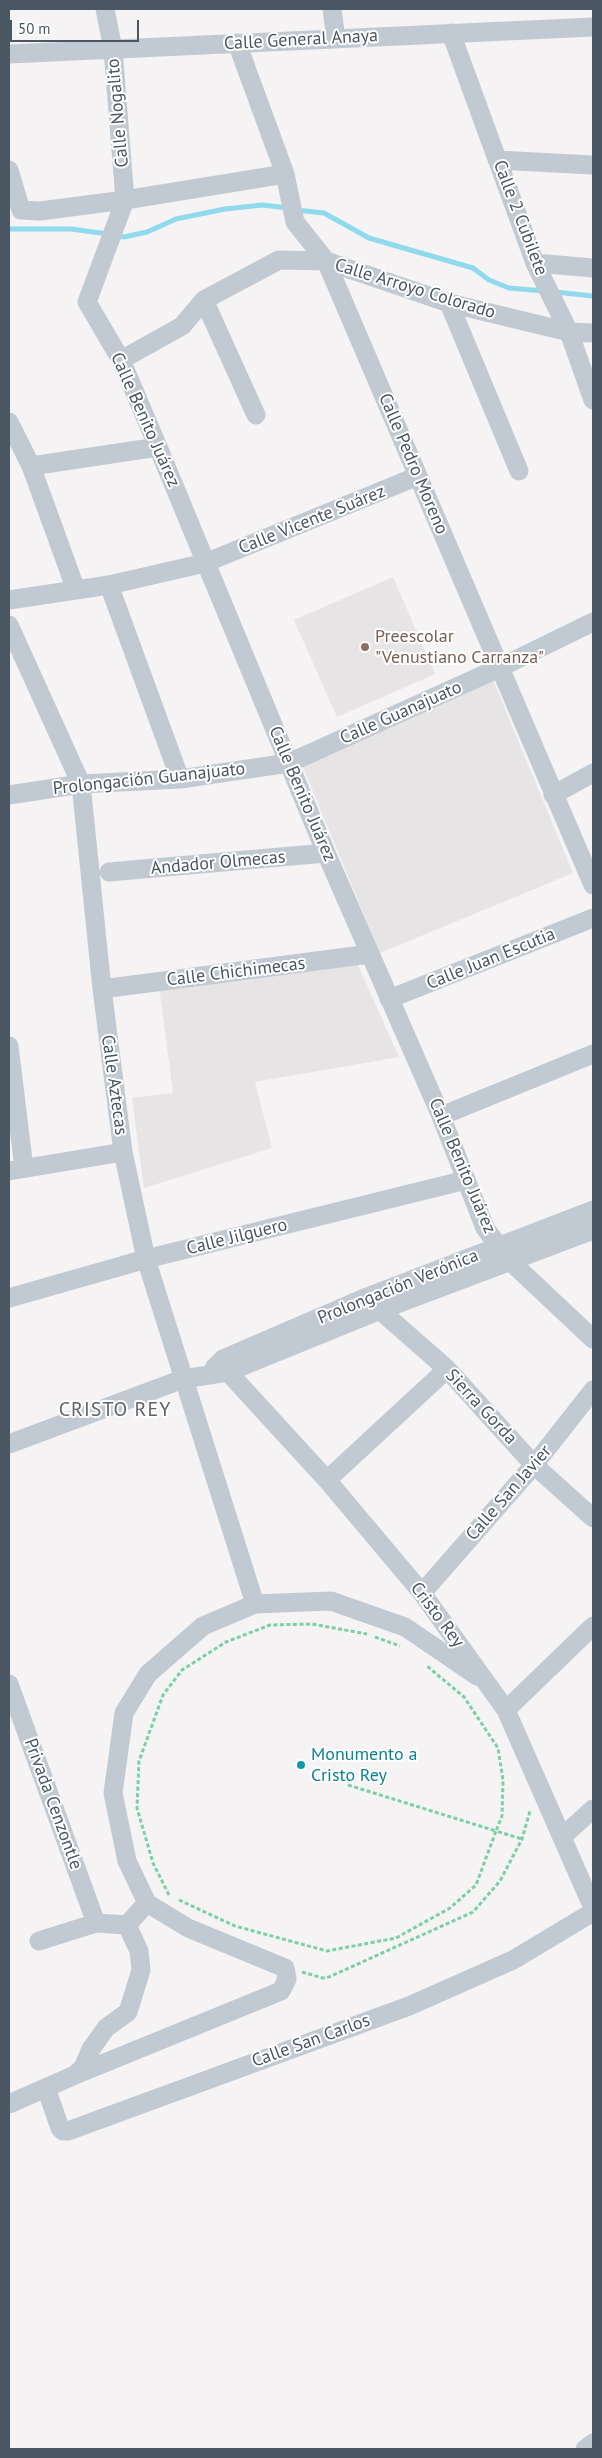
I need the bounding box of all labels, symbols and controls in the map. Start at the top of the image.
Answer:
scale bar [12,10,141,42]
text: 50 m [18,19,51,38]
street label: Calle General Anaya [223,25,379,55]
street label: Calle Nogalito [102,58,134,168]
street label: Calle 2 Cubilete [488,157,552,279]
street label: Calle Arroyo Colorado [332,254,498,324]
street label: Calle Benito Juárez [106,349,184,491]
street label: Calle Pedro Moreno [374,390,452,538]
street label: Calle Vicente Suárez [236,481,388,559]
place label: Preescolar "Venustiano Carranza" [375,626,544,669]
marker: Preescolar "Venustiano Carranza" [359,641,371,653]
street label: Calle Guanajuato [337,677,465,749]
street label: Calle Benito Juárez [264,723,340,865]
street label: Prolongación Guanajuato [52,758,246,800]
street label: Andador Olmecas [150,846,286,880]
street label: Calle Juan Escutia [424,923,558,995]
street label: Calle Chichimecas [166,953,306,991]
street label: Calle Aztecas [96,1033,132,1137]
street label: Calle Benito Juárez [424,1095,500,1237]
street label: Calle Jilguero [184,1214,290,1260]
street label: Prolongación Verónica [314,1245,482,1329]
street label: Sierra Gorda [441,1365,521,1449]
district label: CRISTO REY [57,1398,173,1422]
street label: Calle San Javier [462,1441,556,1545]
street label: Cristo Rey [406,1578,468,1652]
street label: Privada Cenzontle [19,1736,87,1872]
place label: Monumento a Cristo Rey [311,1744,417,1786]
marker: Monumento a Cristo Rey [295,1759,307,1771]
street label: Calle San Carlos [249,2010,373,2072]

